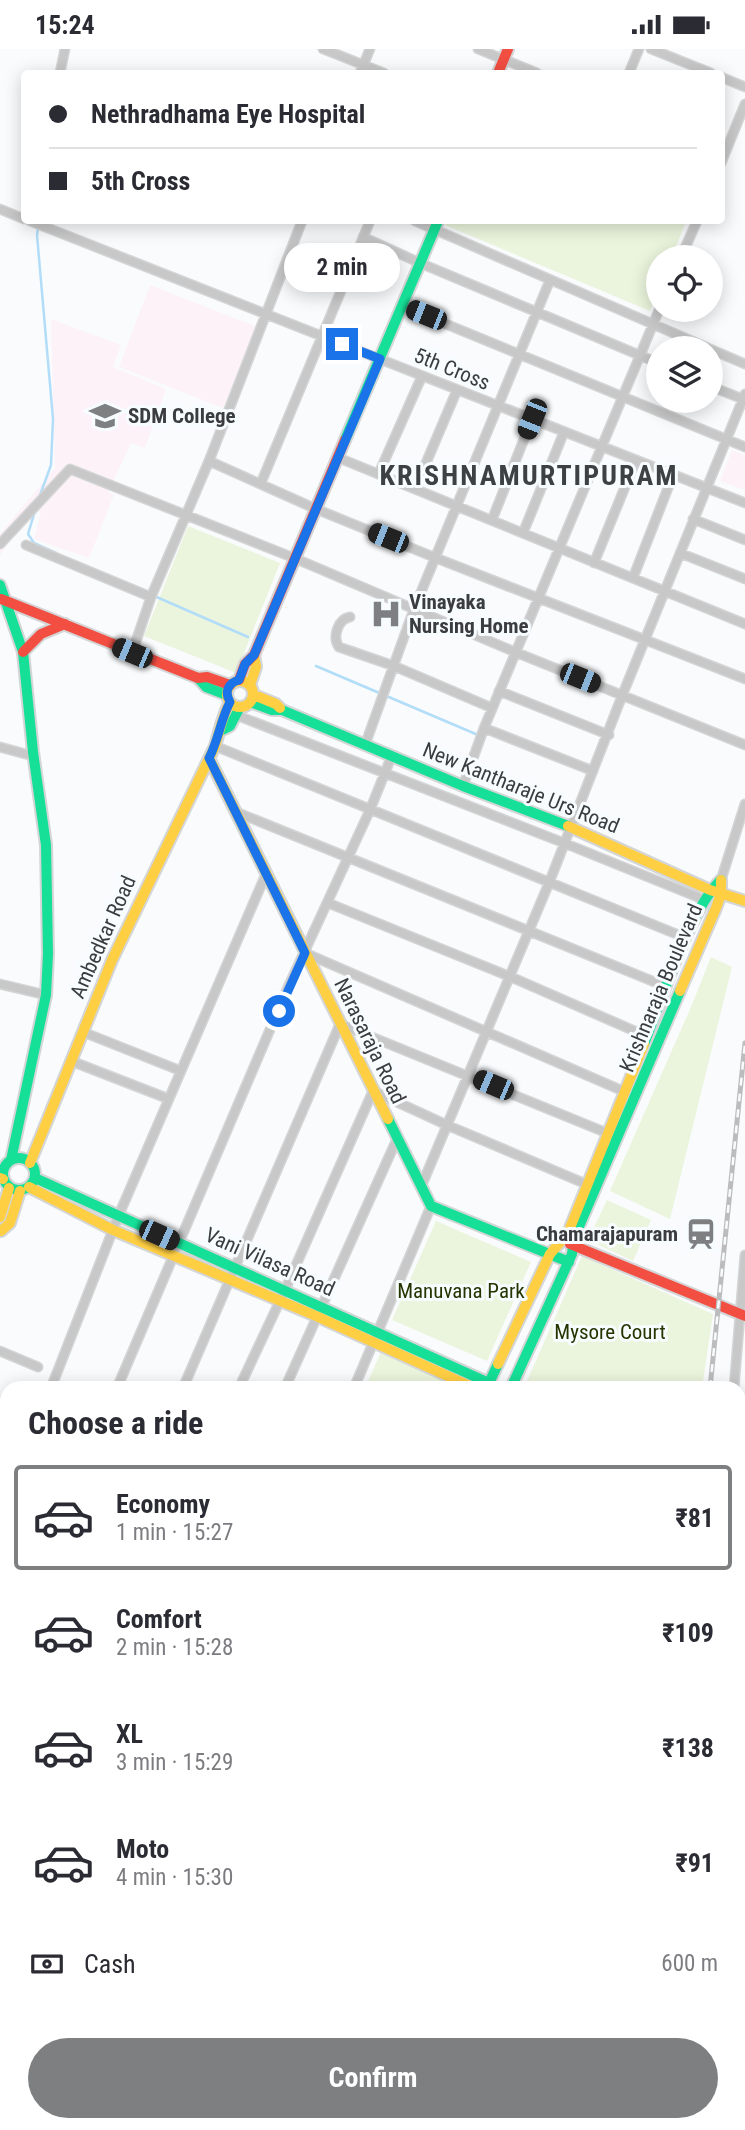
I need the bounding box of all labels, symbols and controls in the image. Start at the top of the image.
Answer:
text: 15:24 [35,10,95,40]
text: Nethradhama Eye Hospital [91,99,365,129]
text: 5th Cross [91,166,190,196]
callout: 2 min [284,243,400,292]
map controls [646,245,723,413]
button: locate [646,245,723,322]
text: 2 min [316,254,368,281]
car [403,297,450,333]
route end [326,328,358,360]
button: layers [646,336,723,413]
street label: 5th Cross [411,343,493,395]
car [515,396,550,442]
school or university icon: SDM College [88,399,122,433]
place label: SDM College [128,404,236,428]
district label: KRISHNAMURTIPURAM [379,459,679,492]
car [365,520,412,556]
place label: Vinayaka Nursing Home [409,590,529,638]
hospital icon: Vinayaka Nursing Home [369,597,403,631]
car [109,635,156,671]
car [557,660,604,696]
street label: New Kantharaje Urs Road [419,738,623,838]
street label: Ambedkar Road [65,872,141,1002]
street label: Krishnaraja Boulevard [615,900,707,1076]
street label: Narasaraja Road [329,974,411,1108]
route start [263,995,295,1027]
car [470,1067,517,1103]
car [136,1217,183,1253]
station icon: Chamarajapuram [684,1217,718,1251]
place label: Chamarajapuram [536,1222,678,1246]
street label: Vani Vilasa Road [202,1223,338,1301]
park label: Manuvana Park [397,1279,525,1303]
park label: Mysore Court [554,1320,666,1344]
text: Choose a ride [28,1404,203,1442]
icon: car [32,1486,95,1549]
text: Economy [116,1489,210,1519]
text: ₹81 [675,1503,714,1533]
text: 1 min · 15:27 [116,1519,233,1546]
icon: car [32,1601,95,1664]
text: Comfort [116,1604,202,1634]
text: ₹109 [662,1618,714,1648]
text: 2 min · 15:28 [116,1634,233,1661]
icon: car [32,1716,95,1779]
text: XL [116,1719,143,1749]
text: ₹138 [662,1733,714,1763]
text: 3 min · 15:29 [116,1749,233,1776]
icon: car [32,1831,95,1894]
text: Moto [116,1834,169,1864]
text: ₹91 [675,1848,714,1878]
text: 4 min · 15:30 [116,1864,233,1891]
icon: cash [28,1945,66,1983]
text: Cash [84,1949,136,1979]
text: 600 m [661,1950,718,1977]
button: Confirm [28,2038,718,2118]

